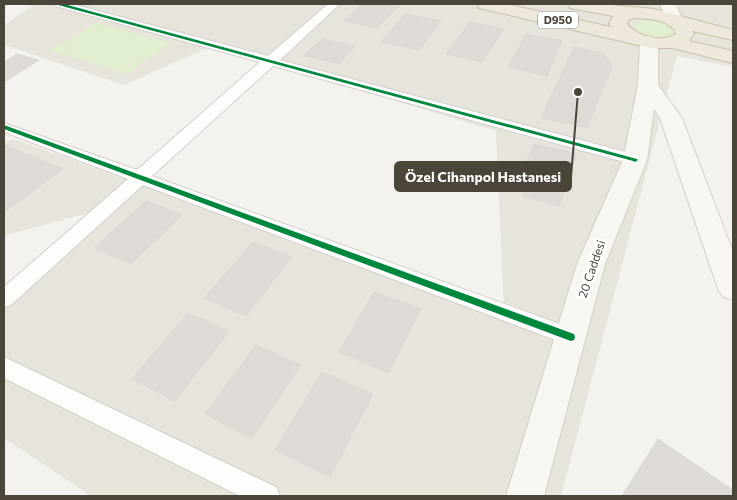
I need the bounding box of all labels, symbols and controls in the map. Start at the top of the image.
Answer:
road number: D950 [538,12,578,28]
callout: Özel Cihanpol Hastanesi [395,162,571,191]
text: Özel Cihanpol Hastanesi [405,168,561,185]
street label: 20 Caddesi [575,238,607,299]

